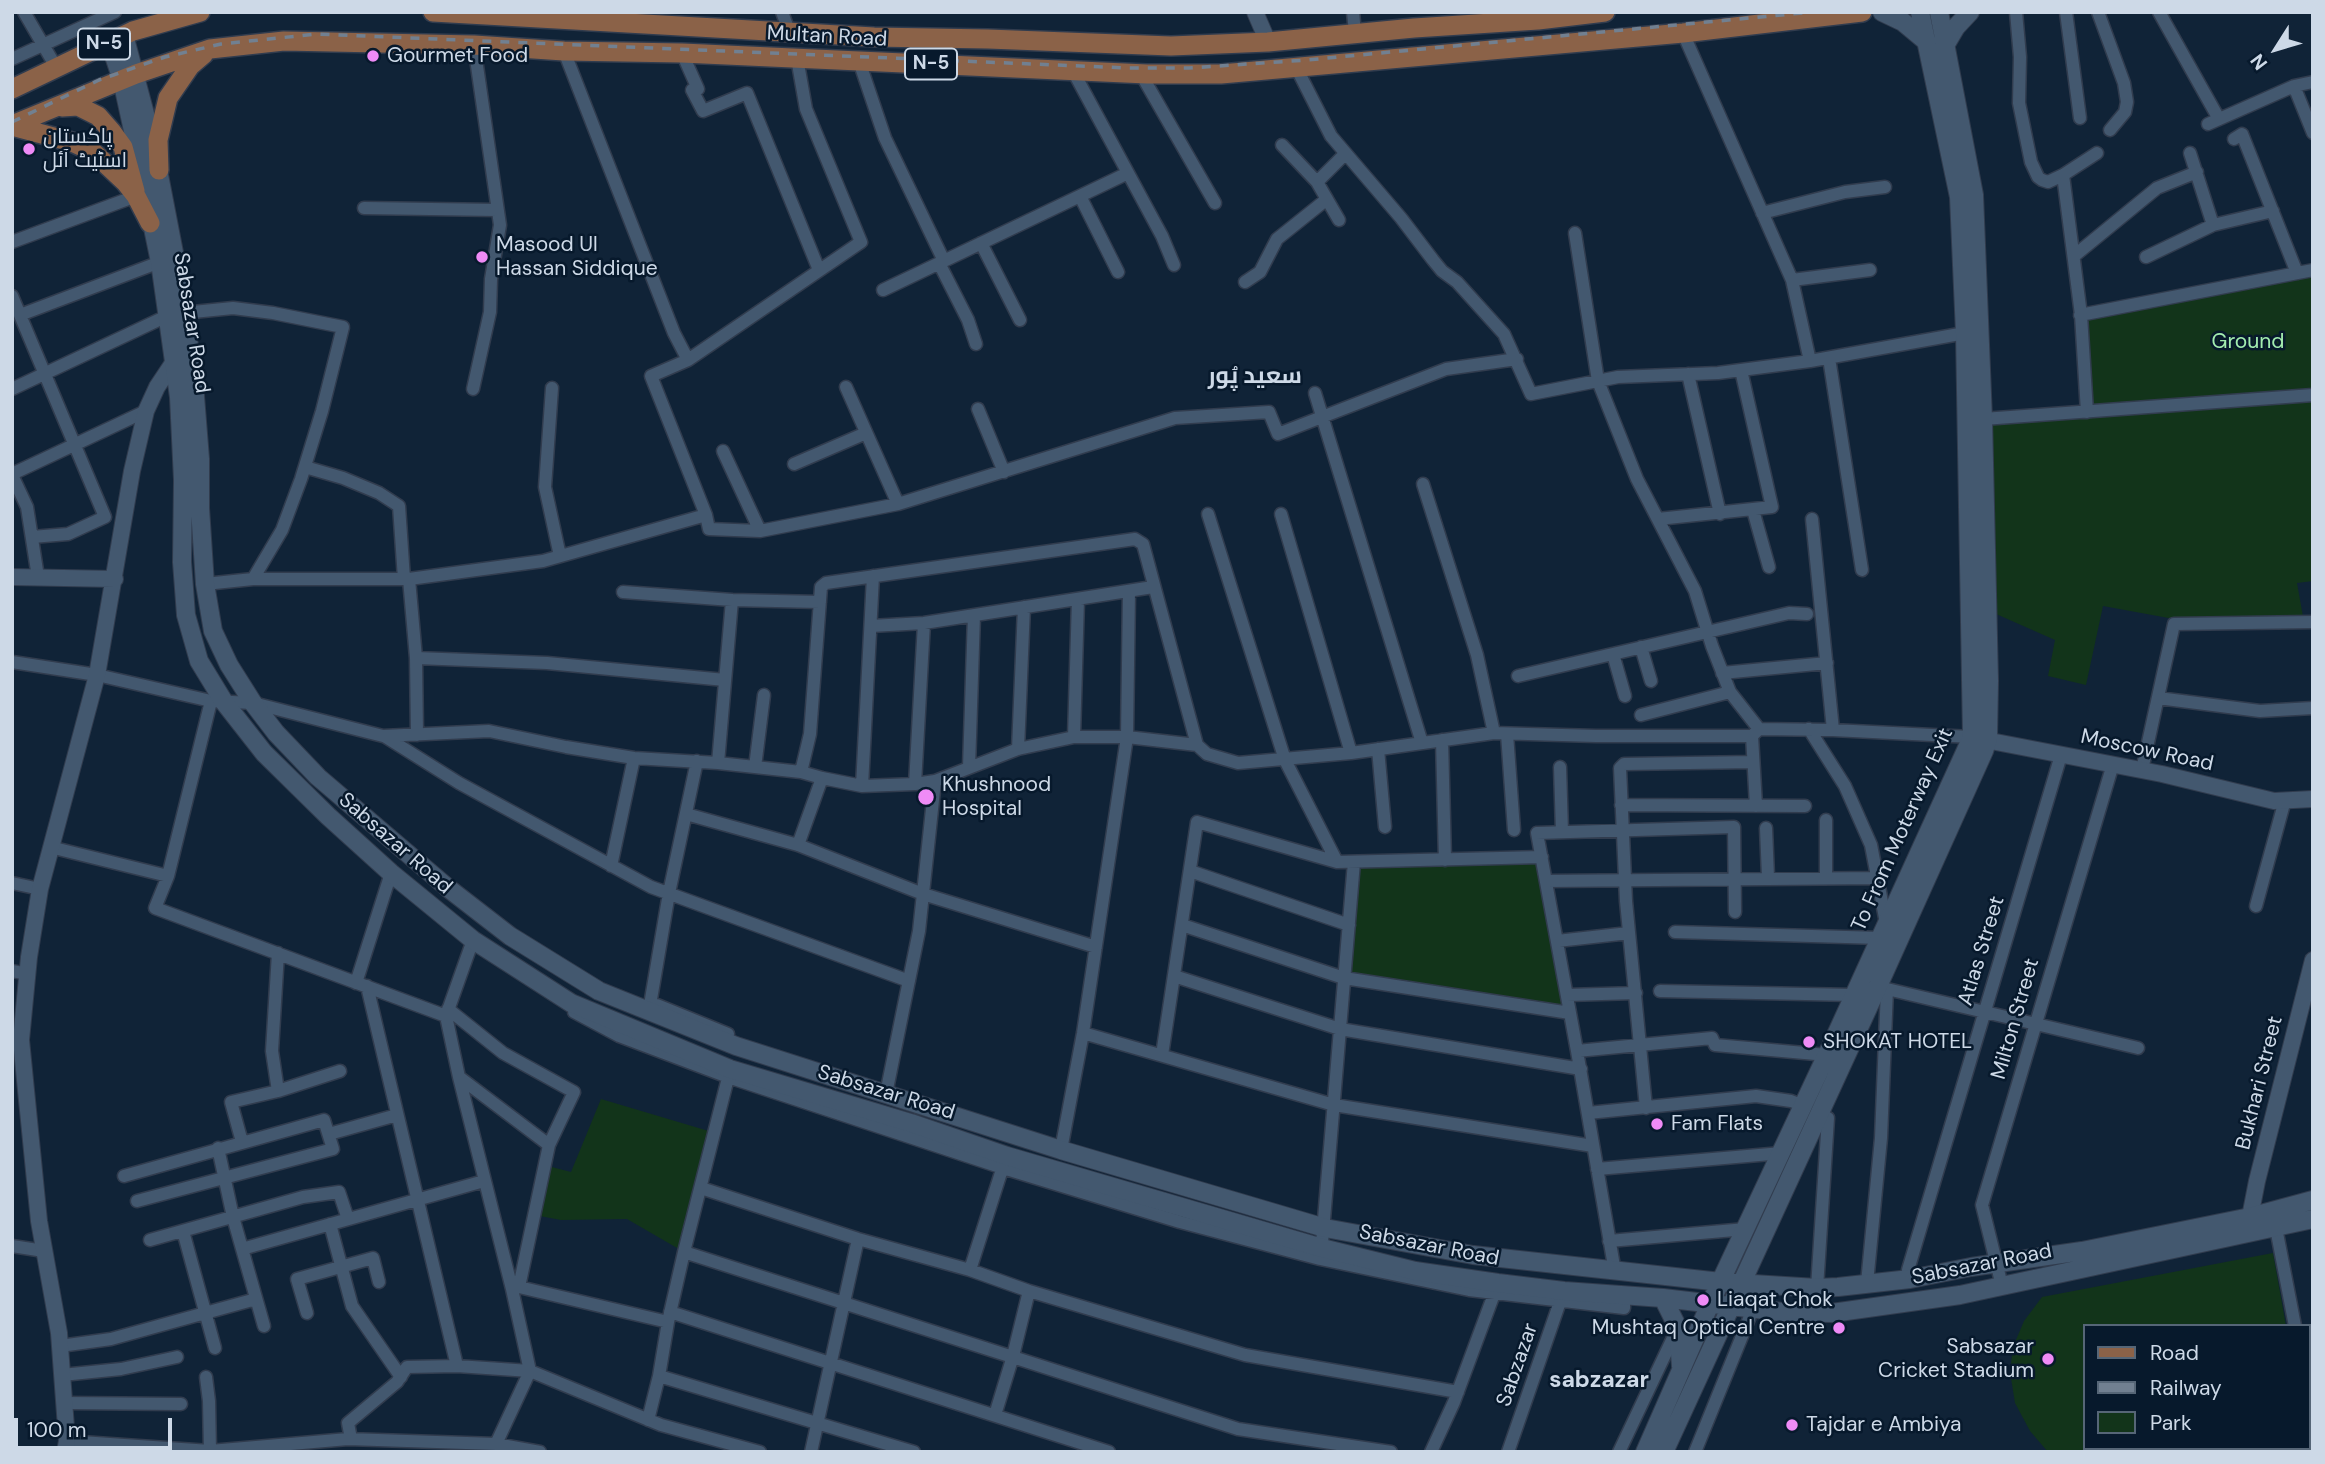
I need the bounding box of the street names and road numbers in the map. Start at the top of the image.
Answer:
street label: Multan Road [766,21,888,53]
road number: N-5 [78,28,130,60]
road number: N-5 [905,48,957,80]
street label: Sabsazar Road [167,251,215,395]
street label: To From Moterway Exit [1847,724,1959,936]
street label: Moscow Road [2078,725,2216,777]
street label: Sabsazar Road [333,788,457,900]
street label: Atlas Street [1953,893,2011,1009]
street label: Milton Street [1987,955,2045,1083]
street label: Bukhari Street [2231,1014,2289,1152]
street label: Sabsazar Road [814,1060,958,1126]
street label: Sabsazar Road [1357,1220,1501,1272]
street label: Sabsazar Road [1910,1239,2054,1291]
street label: Sabzazar [1492,1320,1544,1410]

